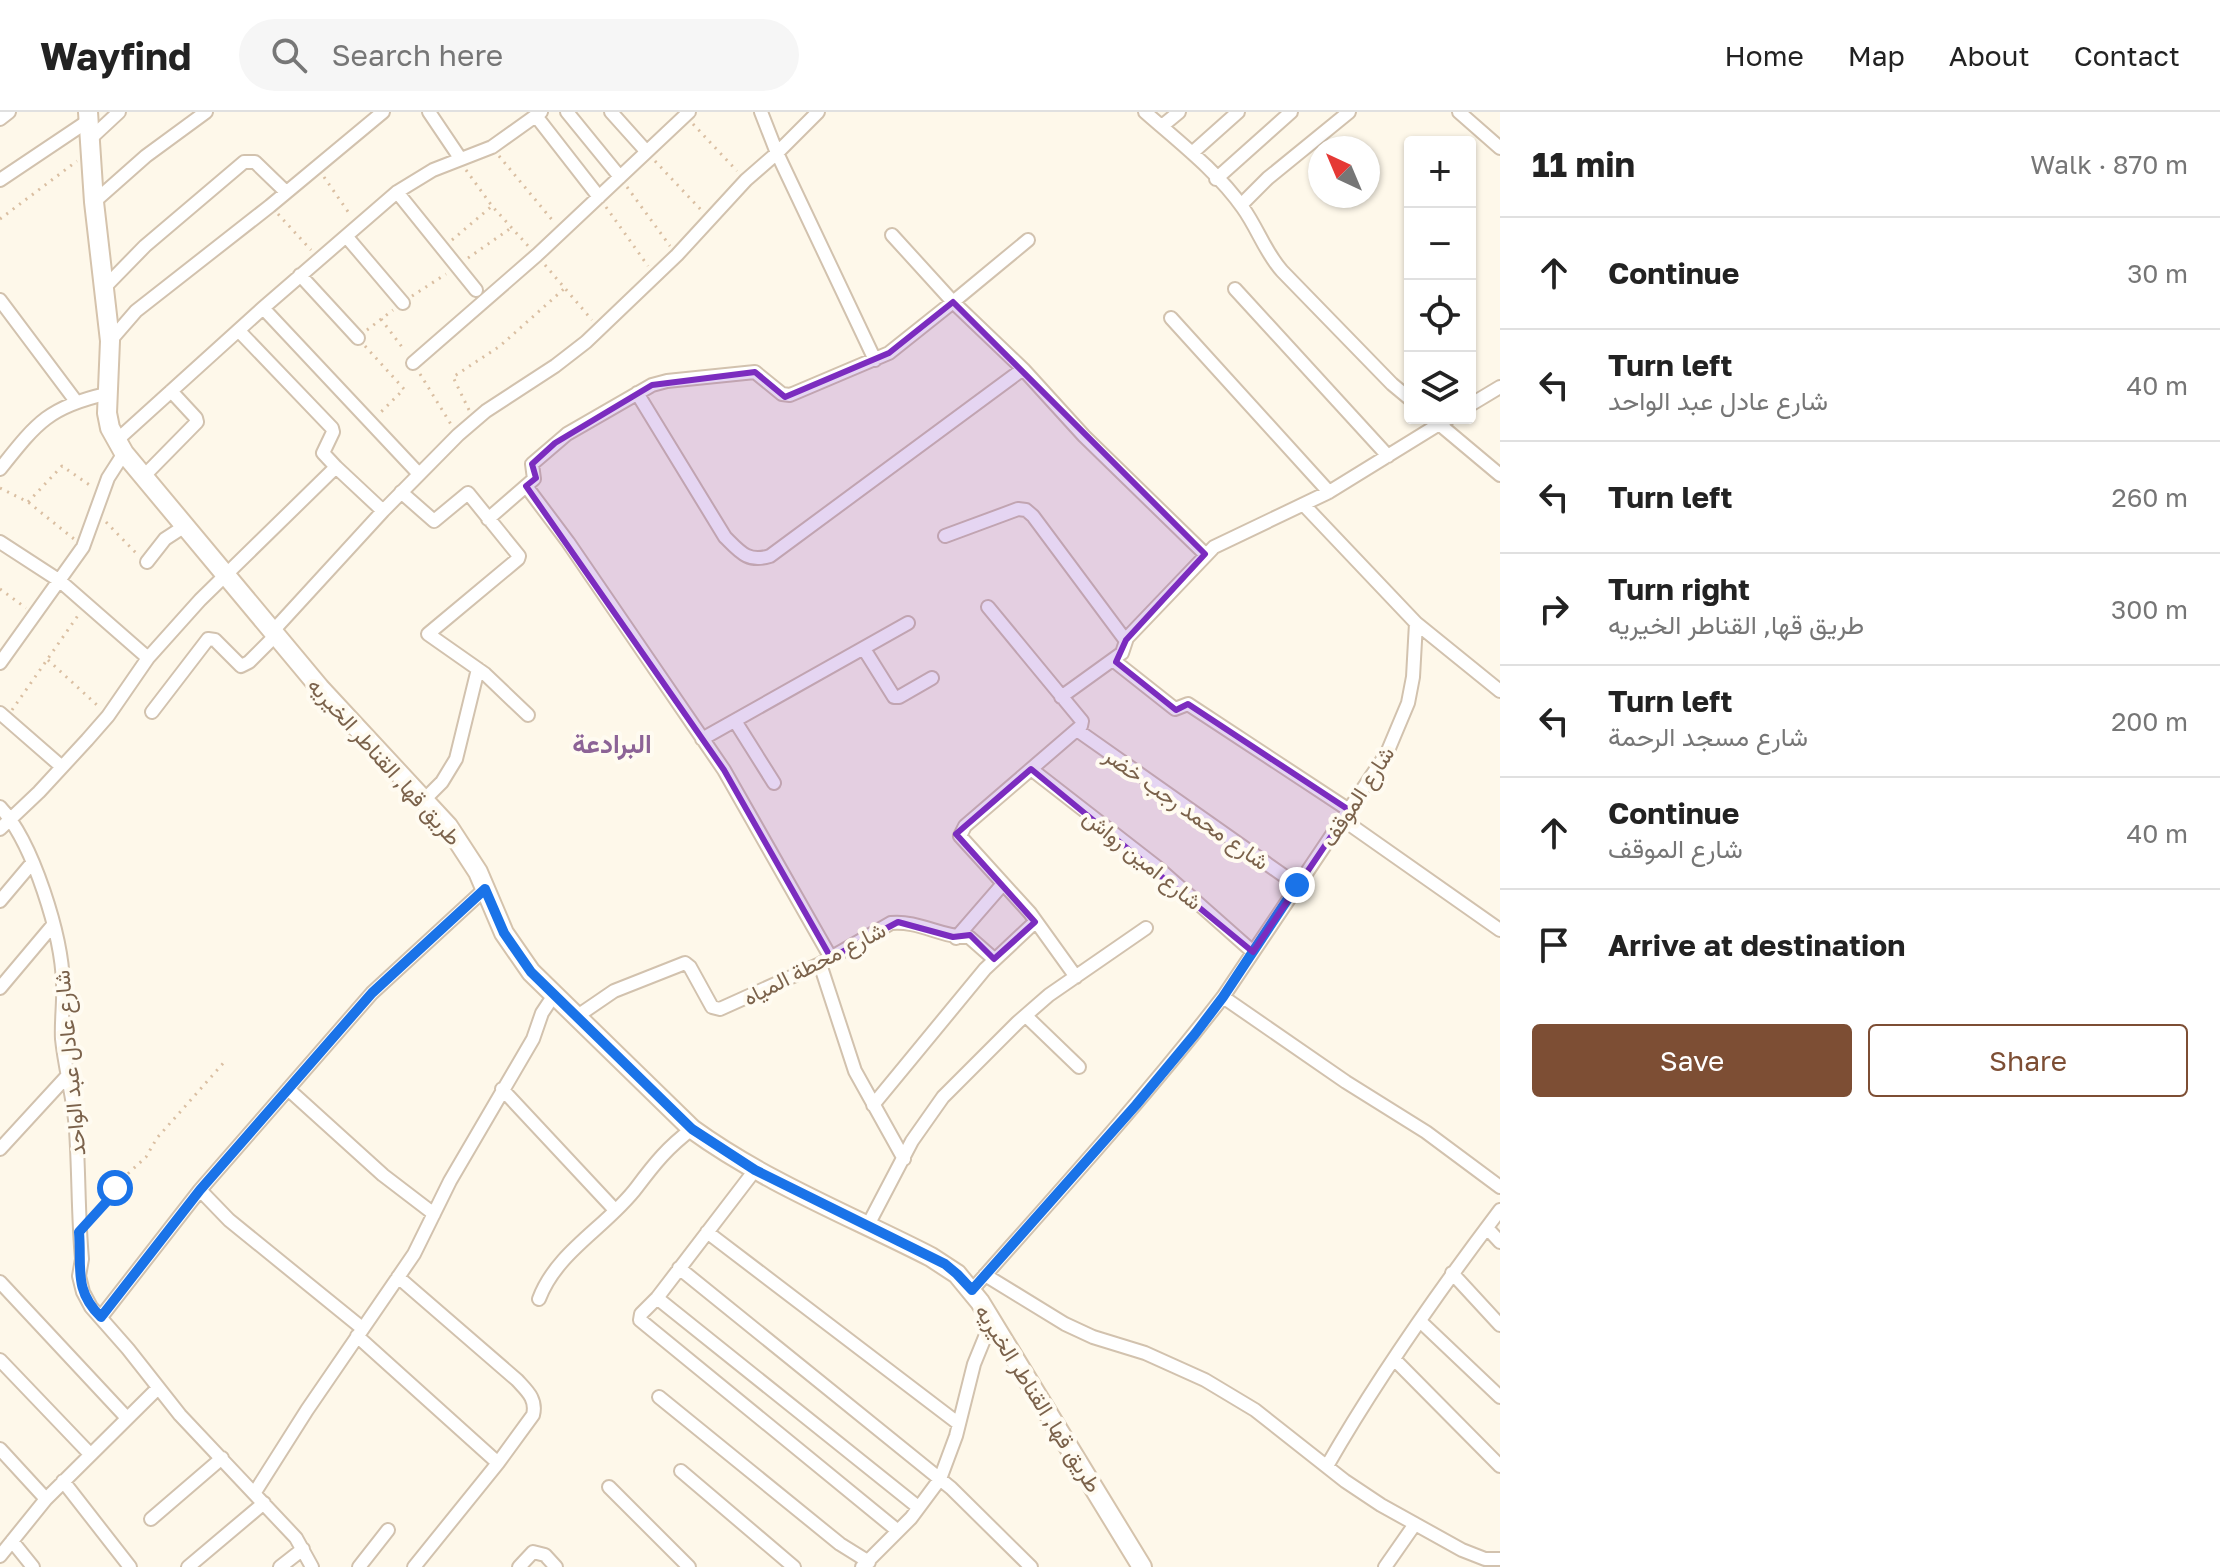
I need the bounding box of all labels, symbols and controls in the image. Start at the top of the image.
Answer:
search box [239,19,799,91]
text: Wayfind [40,33,191,78]
icon: search [267,33,311,77]
text: Search here [331,37,503,73]
text: Home [1725,39,1804,72]
text: Map [1848,39,1905,72]
text: About [1949,39,2030,72]
text: Contact [2074,39,2180,72]
north arrow [1308,136,1380,208]
map controls [1404,136,1476,424]
button: + [1404,136,1476,208]
text: 11 min [1532,144,1635,184]
text: Walk · 870 m [2030,149,2188,180]
button: − [1404,208,1476,280]
icon: ahead [1532,251,1576,295]
text: Continue [1608,255,1739,291]
text: 30 m [2127,258,2188,289]
button: locate [1404,280,1476,352]
text: Turn left [1608,347,1733,383]
button: layers [1404,352,1476,424]
icon: left [1532,363,1576,407]
text: 40 m [2127,370,2188,401]
text: شارع عادل عبد الواحد [1608,385,1828,416]
icon: left [1532,475,1576,519]
text: Turn left [1608,479,1733,515]
text: 260 m [2112,482,2188,513]
text: Turn right [1608,571,1750,607]
icon: right [1532,587,1576,631]
text: 300 m [2111,594,2188,625]
text: طريق قها, القناطر الخيريه [1608,609,1864,640]
street label: طريق قها, القناطر الخيريه [302,671,468,851]
text: Turn left [1608,683,1733,719]
icon: left [1532,699,1576,743]
text: 200 m [2111,706,2188,737]
text: شارع مسجد الرحمة [1608,721,1808,752]
district label: البرادعة [572,728,652,760]
street label: شارع محمد رجب خضر [1097,740,1275,877]
street label: شارع الموقف [1315,741,1401,852]
text: Continue [1608,795,1739,831]
street label: شارع امين رواش [1077,803,1208,917]
icon: ahead [1532,811,1576,855]
text: 40 m [2127,818,2188,849]
text: شارع الموقف [1608,833,1743,864]
route end [1279,867,1315,903]
street label: شارع محطة المياه [738,915,891,1012]
icon: arrive [1532,923,1576,967]
text: Arrive at destination [1608,927,1905,963]
street label: شارع عادل عبد الواحد [47,969,93,1157]
button: Save [1532,1024,1852,1097]
button: Share [1868,1024,2188,1097]
route start [97,1170,133,1206]
street label: طريق قها, القناطر الخيريه [969,1299,1108,1498]

